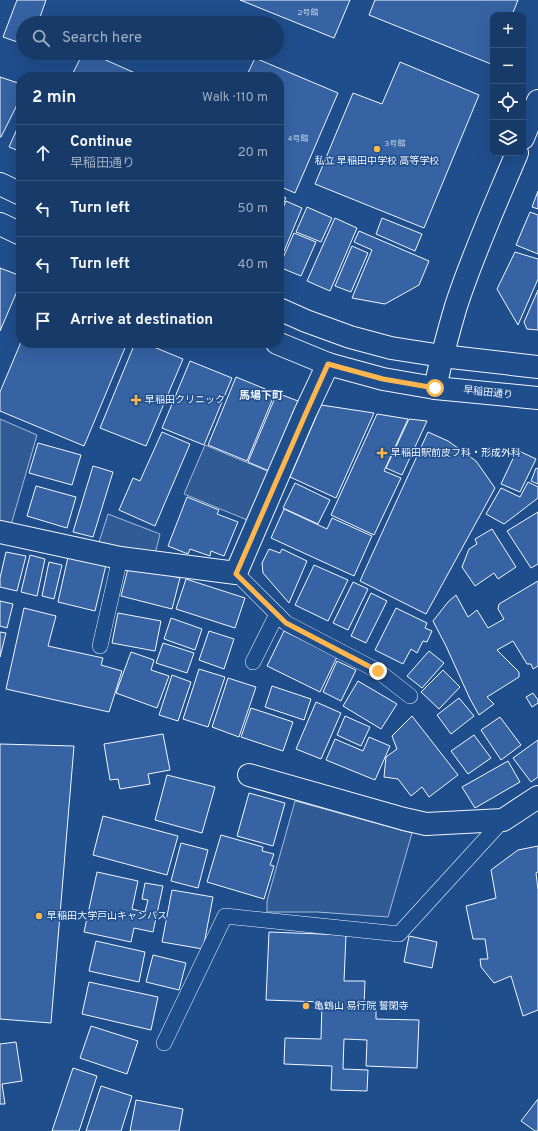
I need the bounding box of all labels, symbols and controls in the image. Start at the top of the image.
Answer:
house number: 2号館 [298,8,318,18]
map controls [490,12,526,156]
button: + [490,12,526,48]
search box [16,16,284,60]
icon: search [30,27,52,49]
text: Search here [62,29,142,48]
button: − [490,48,526,84]
button: locate [490,84,526,120]
text: 2 min [32,87,76,109]
text: Walk · 110 m [202,90,268,106]
button: layers [490,120,526,156]
text: Continue [70,133,132,152]
house number: 4号館 [288,134,308,144]
house number: 3号館 [385,139,405,149]
icon: ahead [32,142,54,164]
marker: 私立 早稲田中学校 高等学校 [372,144,382,154]
text: 20 m [238,145,268,161]
place label: 私立 早稲田中学校 高等学校 [315,155,439,168]
text: 早稲田通り [70,156,135,172]
icon: left [32,198,54,220]
text: Turn left [70,199,130,218]
text: 50 m [238,201,268,217]
icon: left [32,254,54,276]
text: Turn left [70,255,130,274]
text: 40 m [238,257,268,273]
icon: arrive [32,310,54,332]
text: Arrive at destination [70,311,213,330]
route start [426,379,444,397]
street label: 早稲田通り [462,384,514,402]
district label: 馬場下町 [239,389,283,403]
marker: 早稲田クリニック [130,394,142,406]
place label: 早稲田クリニック [145,394,225,407]
marker: 早稲田駅前皮フ科・形成外科 [376,447,388,459]
place label: 早稲田駅前皮フ科・形成外科 [391,447,521,460]
route end [369,662,387,680]
place label: 早稲田大学戸山キャンパス [47,910,167,923]
marker: 早稲田大学戸山キャンパス [34,911,44,921]
place label: 亀鶴山 易行院 誓閑寺 [314,1000,409,1013]
marker: 亀鶴山 易行院 誓閑寺 [301,1001,311,1011]

